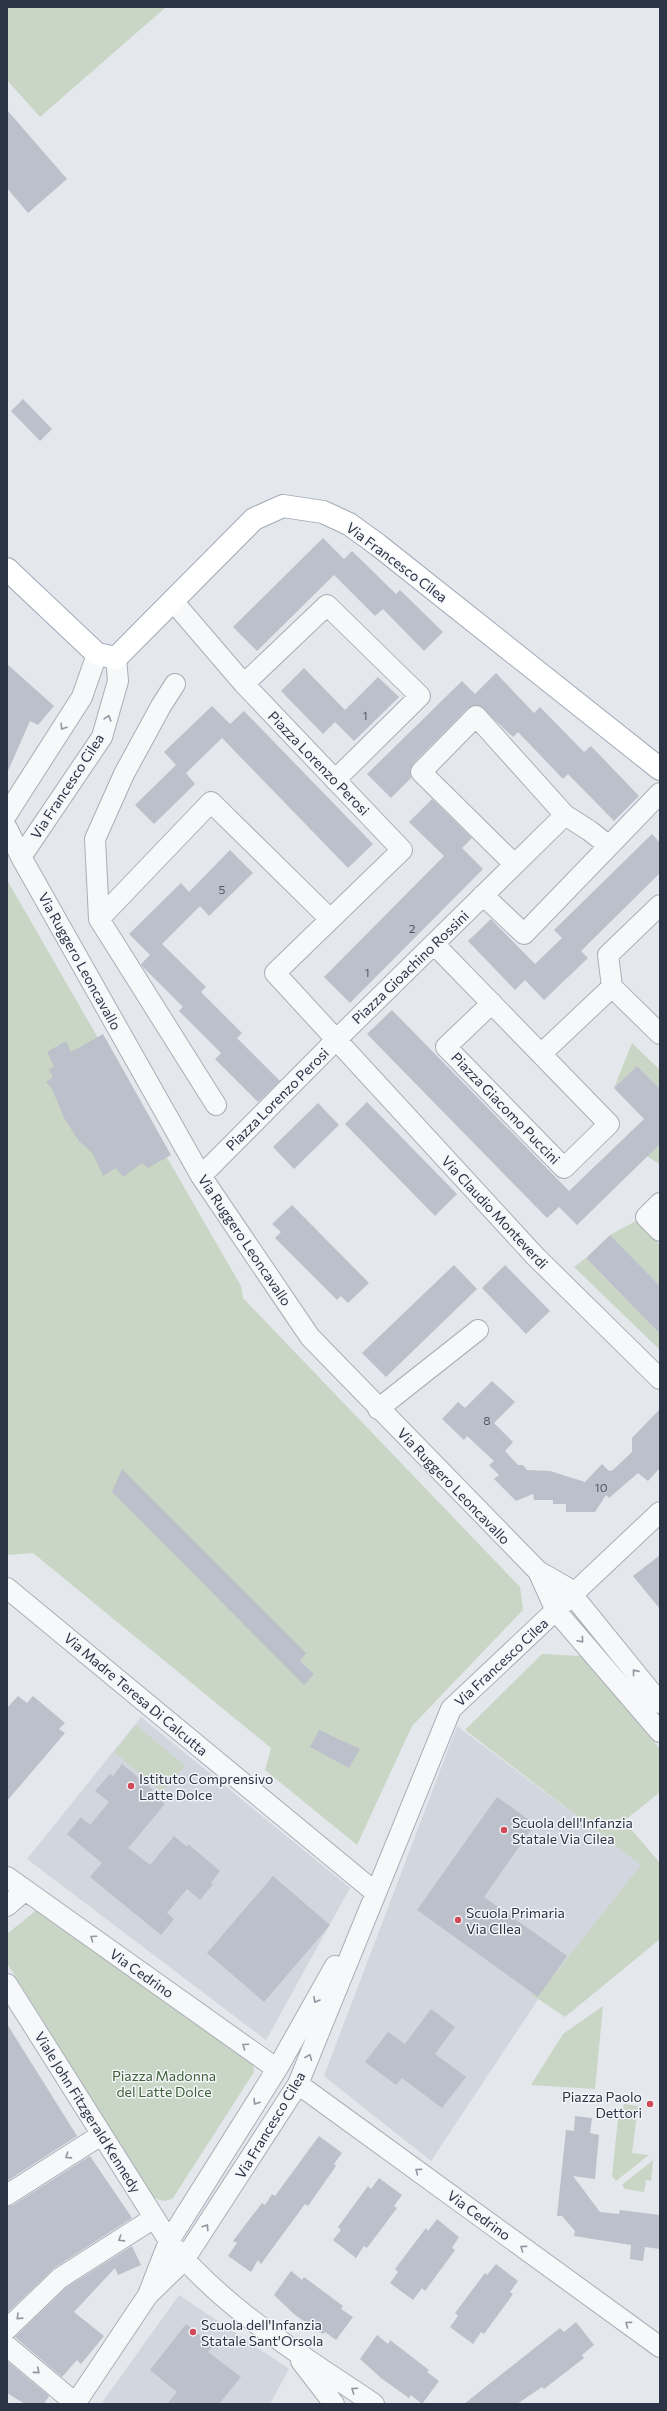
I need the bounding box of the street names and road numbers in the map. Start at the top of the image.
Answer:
street label: Via Francesco Cilea [343,519,451,605]
street label: Piazza Lorenzo Perosi [265,707,373,819]
street label: Via Francesco Cilea [27,730,107,842]
street label: Via Ruggero Leoncavallo [35,889,125,1033]
street label: Piazza Gioachino Rossini [348,907,472,1027]
street label: Piazza Lorenzo Perosi [222,1044,332,1154]
street label: Piazza Giacomo Puccini [448,1048,564,1168]
street label: Via Claudio Monteverdi [438,1152,552,1272]
street label: Via Ruggero Leoncavallo [195,1171,295,1309]
street label: Via Ruggero Leoncavallo [394,1424,514,1548]
street label: Via Francesco Cilea [451,1614,551,1710]
street label: Via Madre Teresa Di Calcutta [61,1629,211,1759]
street label: Via Cedrino [107,1945,177,2001]
street label: Viale John Fitzgerald Kennedy [31,2028,145,2196]
street label: Via Francesco Cilea [231,2068,309,2182]
street label: Via Cedrino [444,2186,514,2244]

